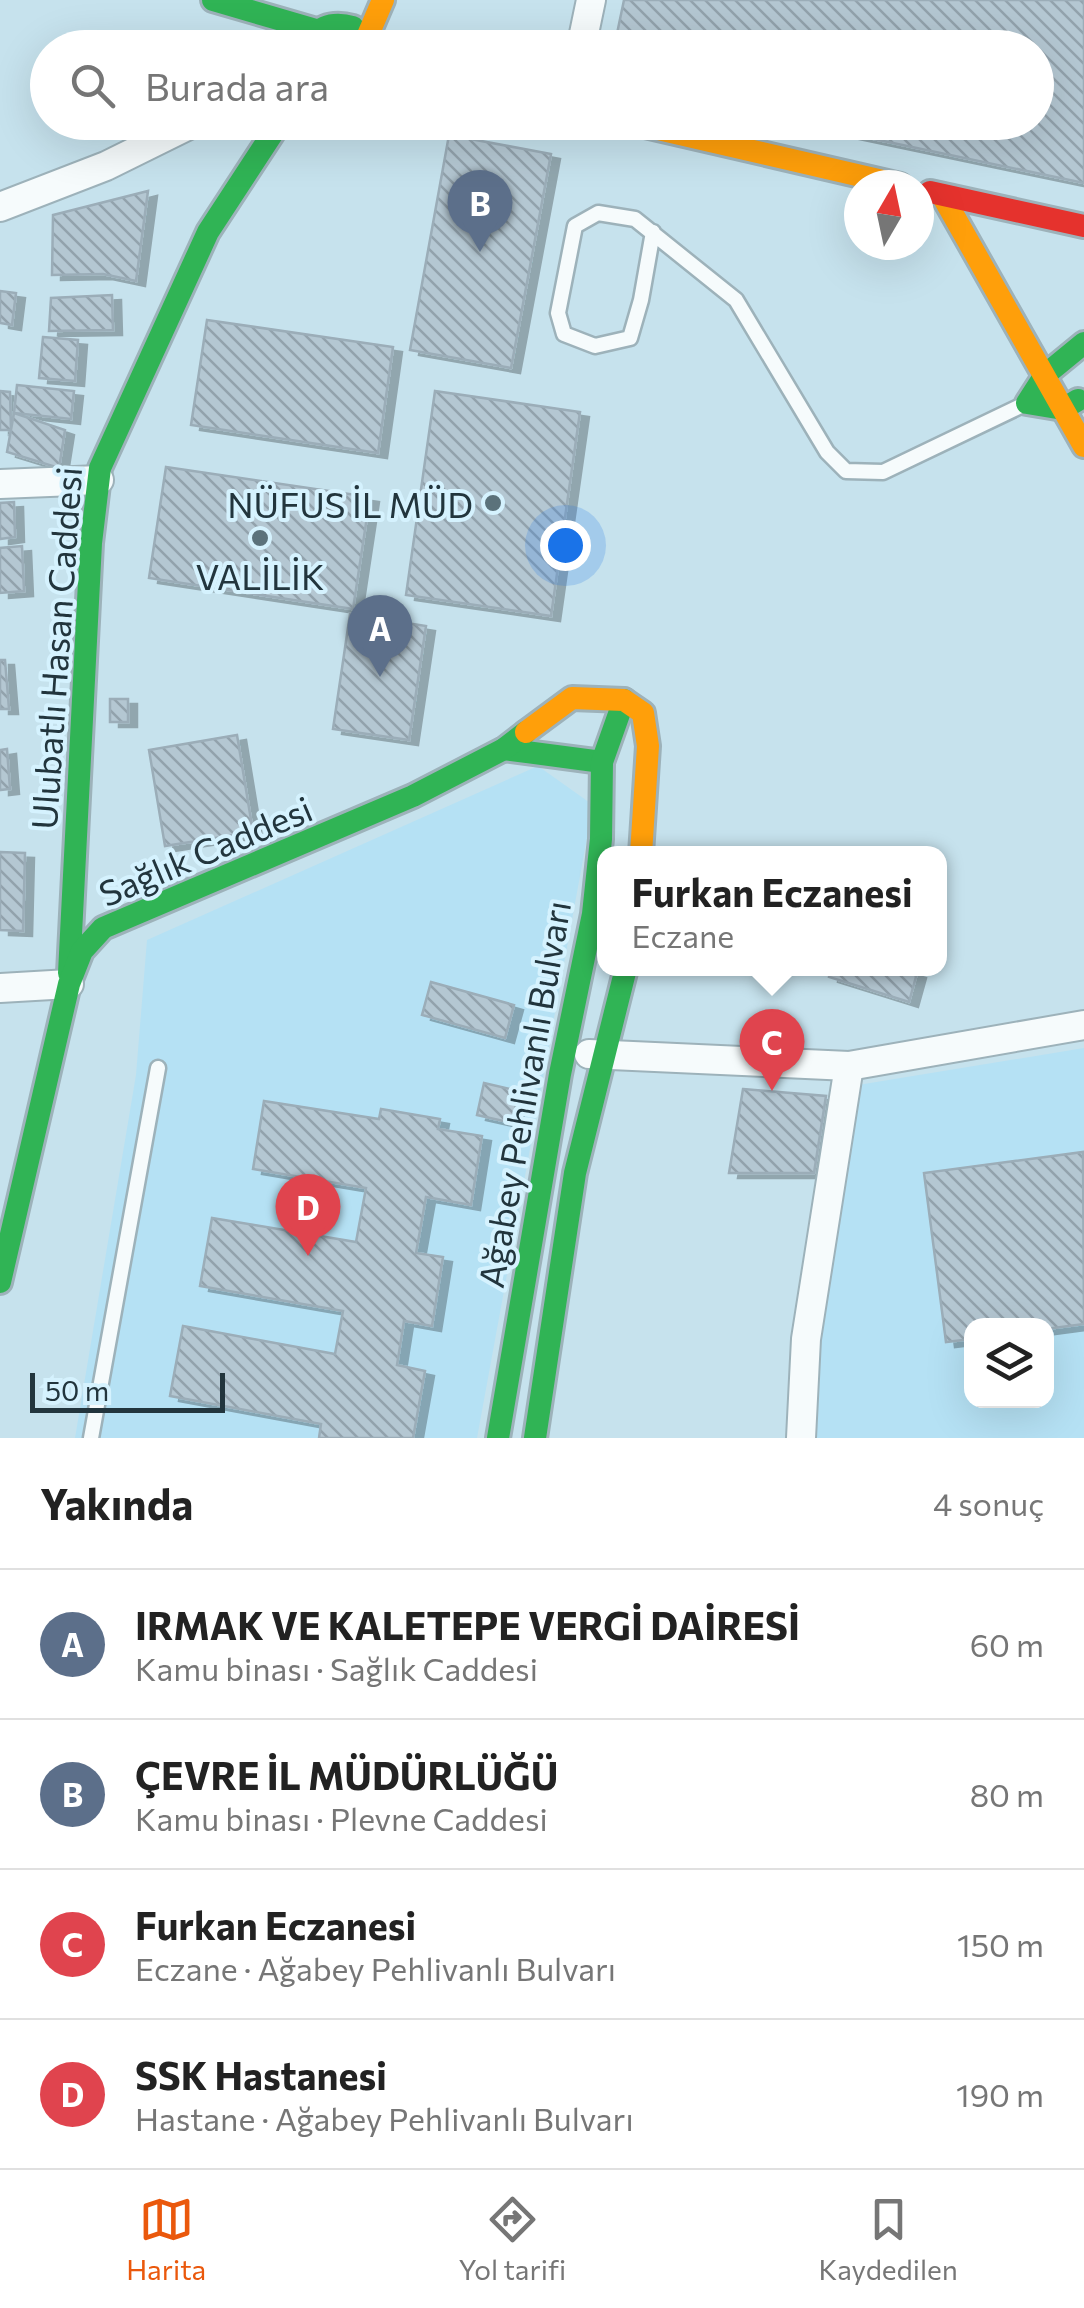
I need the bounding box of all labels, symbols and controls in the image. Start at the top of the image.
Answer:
search box [30,30,1054,140]
icon: search [65,58,120,113]
text: Burada ara [145,62,329,109]
pin: B [448,170,512,252]
north arrow [844,170,934,260]
street label: Ulubatlı Hasan Caddesi [21,465,89,831]
place label: NÜFUS İL MÜD [227,482,473,525]
marker: NÜFUS İL MÜD [482,492,504,514]
your location [540,520,591,571]
marker: VALİLİK [249,527,271,549]
place label: VALİLİK [196,554,324,597]
pin: A [348,594,412,677]
street label: Sağlık Caddesi [92,786,318,914]
popup [597,846,947,976]
text: Furkan Eczanesi [631,868,913,915]
street label: Ağabey Pehlivanlı Bulvarı [468,897,578,1291]
text: Eczane [631,915,734,955]
pin: C [740,1008,804,1091]
pin: D [276,1174,340,1256]
map controls [964,1318,1054,1408]
button: layers [964,1318,1054,1408]
scale bar [30,1368,225,1412]
text: 50 m [45,1373,109,1407]
text: Yakında [40,1477,193,1529]
text: 4 sonuç [933,1483,1044,1523]
text: IRMAK VE KALETEPE VERGİ DAİRESİ [135,1601,800,1648]
text: A [61,1624,84,1664]
text: 60 m [970,1624,1044,1664]
text: Kamu binası · Sağlık Caddesi [135,1648,538,1688]
text: ÇEVRE İL MÜDÜRLÜĞÜ [135,1751,558,1798]
text: B [62,1774,83,1814]
text: 80 m [970,1774,1044,1814]
text: Kamu binası · Plevne Caddesi [135,1798,548,1838]
text: Furkan Eczanesi [135,1901,416,1948]
text: C [62,1924,83,1964]
text: 150 m [957,1924,1044,1964]
text: Eczane · Ağabey Pehlivanlı Bulvarı [135,1948,616,1988]
text: SSK Hastanesi [135,2051,387,2098]
text: D [61,2074,84,2114]
text: 190 m [956,2074,1044,2114]
text: Hastane · Ağabey Pehlivanlı Bulvarı [135,2098,634,2138]
tab: Harita [126,2192,206,2286]
tab: Yol tarifi [459,2192,566,2286]
tab: Kaydedilen [818,2192,958,2286]

